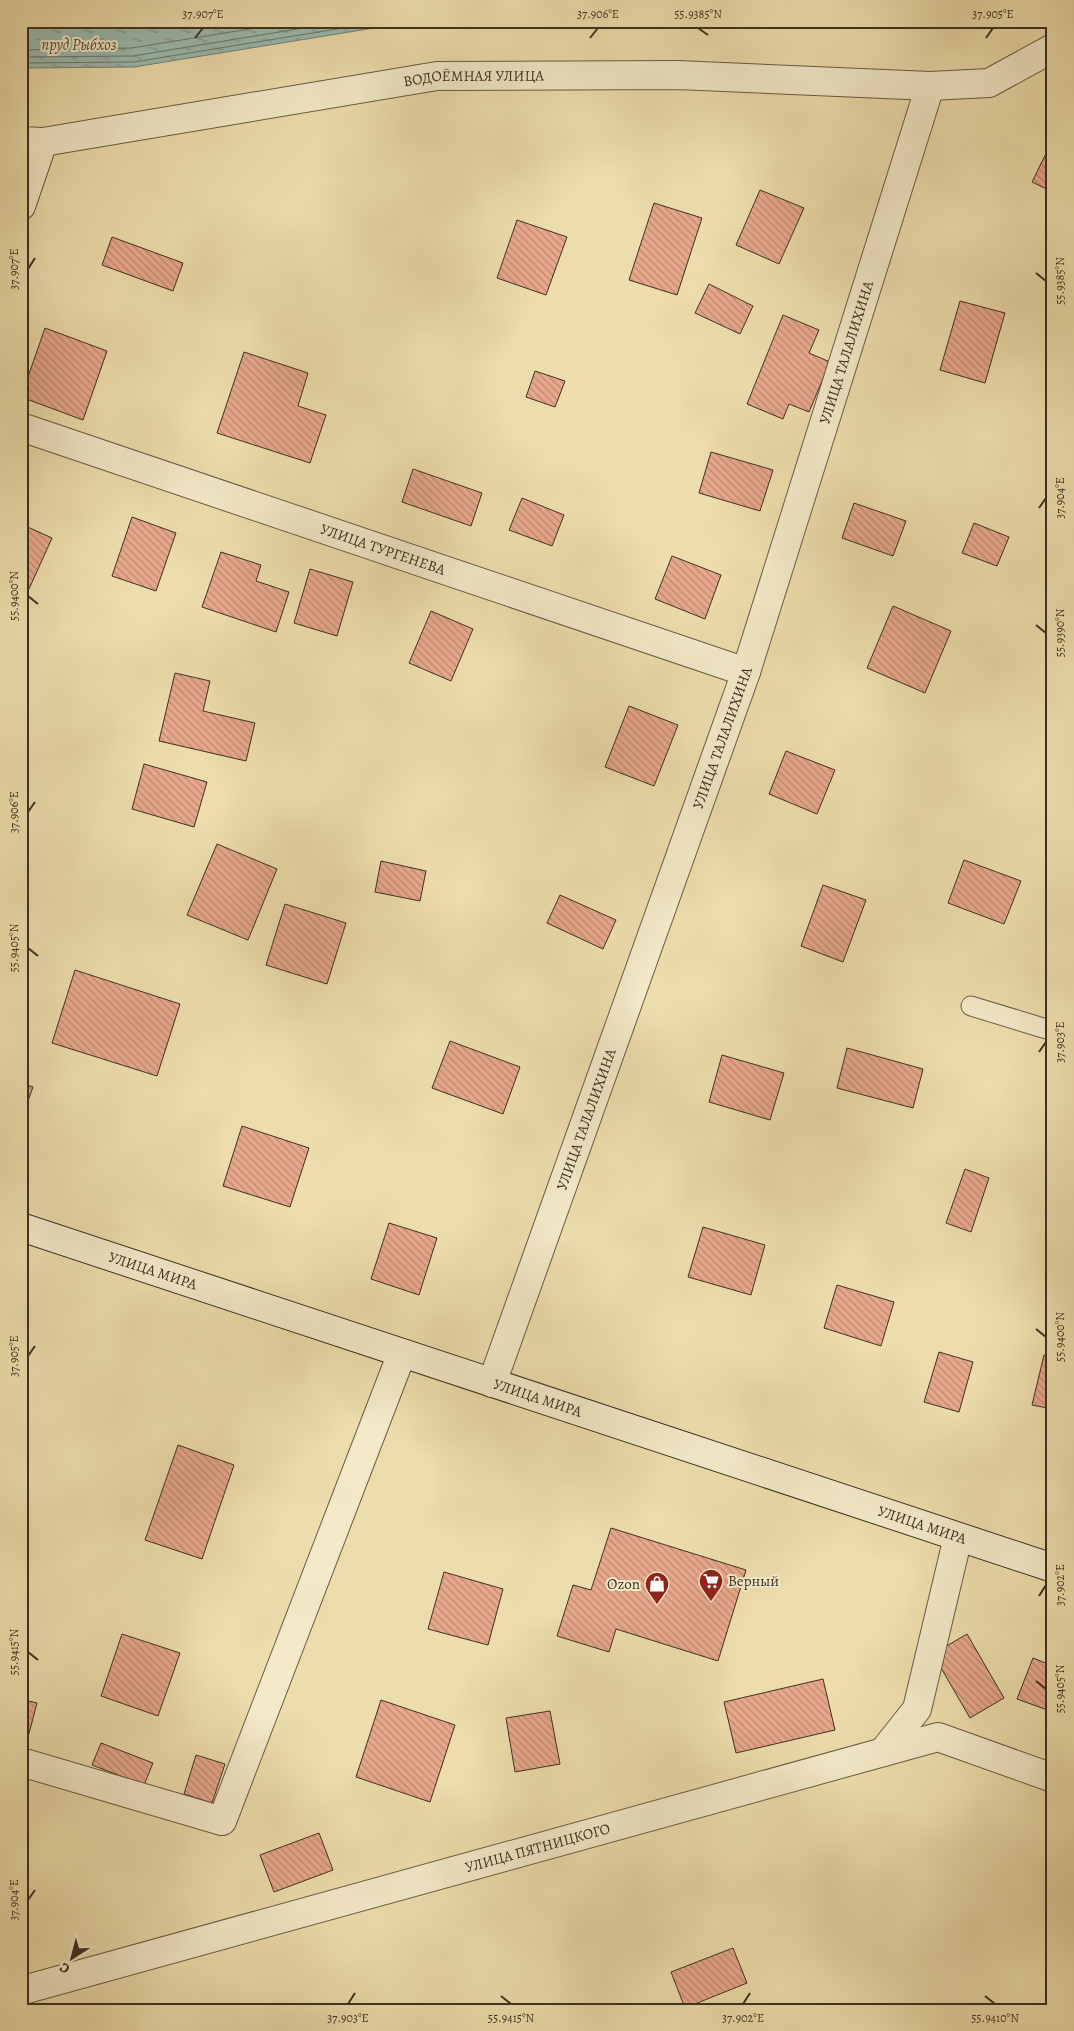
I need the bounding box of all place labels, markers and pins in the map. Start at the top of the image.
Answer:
supermarket icon: Верный [698,1568,724,1602]
shop icon: Ozon [644,1571,670,1605]
place label: Верный [728,1571,779,1591]
place label: Ozon [607,1574,640,1594]

